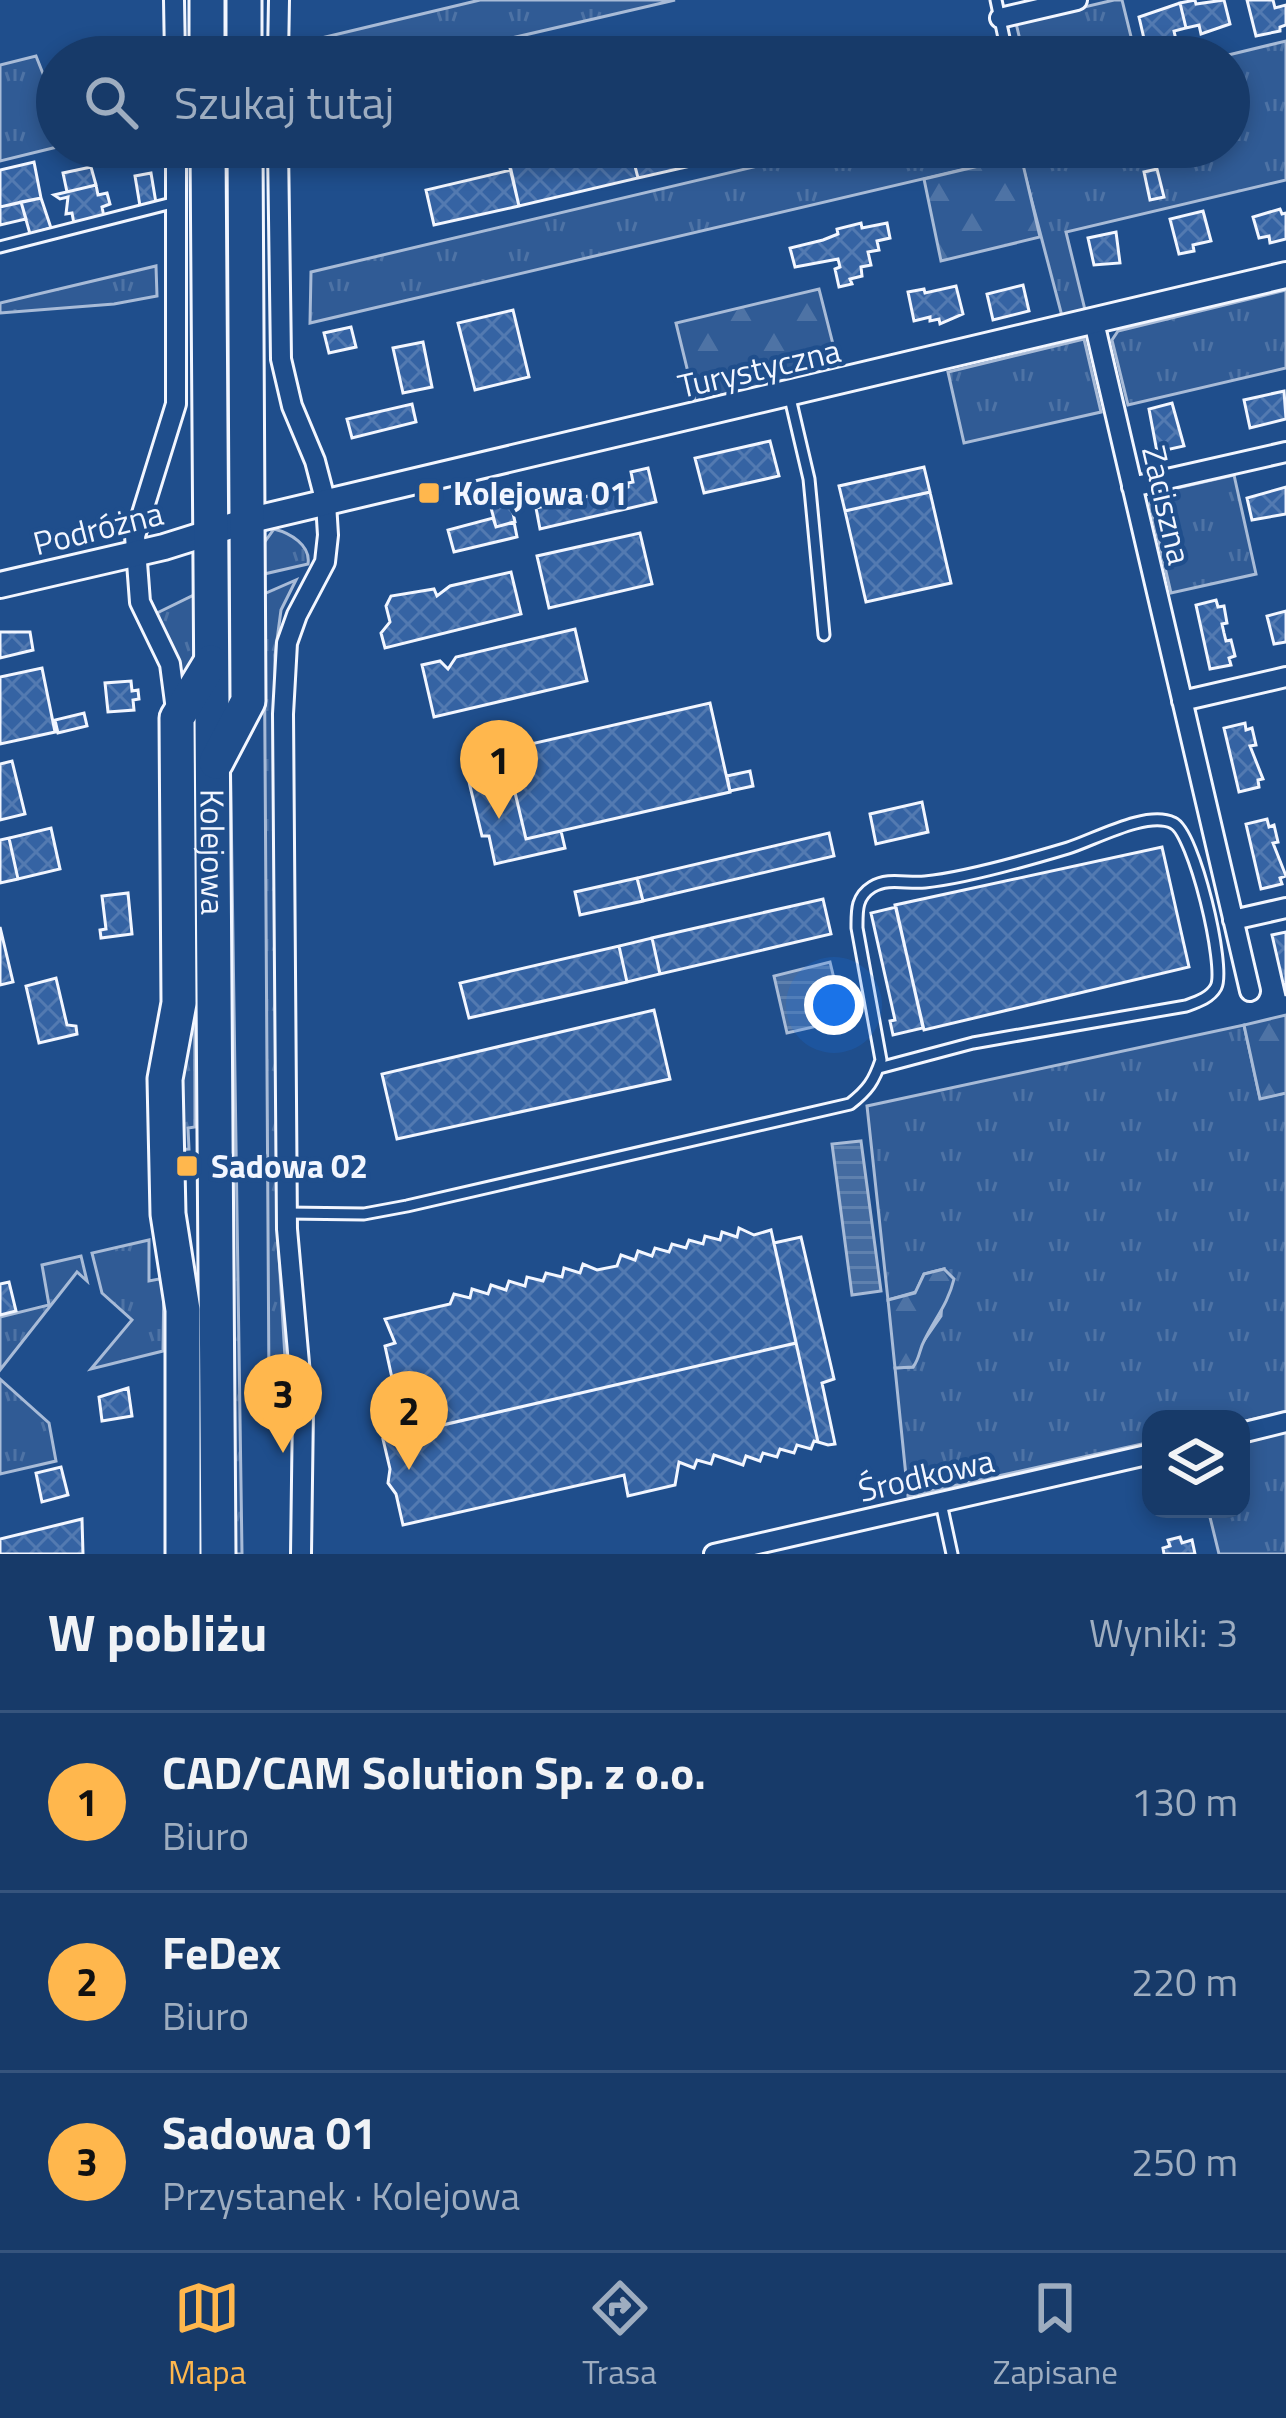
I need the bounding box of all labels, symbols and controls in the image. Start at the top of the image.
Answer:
search box [36,36,1250,168]
text: Szukaj tutaj [174,68,394,136]
icon: search [78,69,144,135]
street label: Turystyczna [673,325,845,411]
street label: Zaciszna [1129,441,1205,569]
place label: Kolejowa 01 [453,468,628,518]
marker: Kolejowa 01 [416,480,442,506]
street label: Podróżna [28,488,168,568]
pin: 1 [460,720,538,819]
street label: Kolejowa [188,789,238,915]
your location [804,975,864,1035]
place label: Sadowa 02 [211,1141,368,1191]
marker: Sadowa 02 [174,1153,200,1179]
pin: 3 [244,1354,322,1453]
pin: 2 [370,1371,448,1470]
map controls [1142,1410,1250,1518]
button: layers [1142,1410,1250,1518]
street label: Środkowa [853,1435,999,1515]
text: W pobliżu [48,1593,268,1671]
text: Wyniki: 3 [1089,1603,1238,1662]
text: CAD/CAM Solution Sp. z o.o. [162,1738,706,1806]
text: 1 [76,1772,98,1831]
text: 130 m [1131,1772,1238,1831]
text: Biuro [162,1806,249,1865]
text: FeDex [162,1918,281,1986]
text: 2 [76,1952,98,2011]
text: 220 m [1131,1952,1238,2011]
text: Biuro [162,1986,249,2045]
text: Sadowa 01 [162,2098,376,2166]
text: 3 [76,2132,98,2191]
text: 250 m [1131,2132,1238,2191]
text: Przystanek · Kolejowa [162,2166,520,2225]
tab: Mapa [168,2275,246,2397]
tab: Trasa [582,2275,657,2397]
tab: Zapisane [993,2275,1118,2397]

